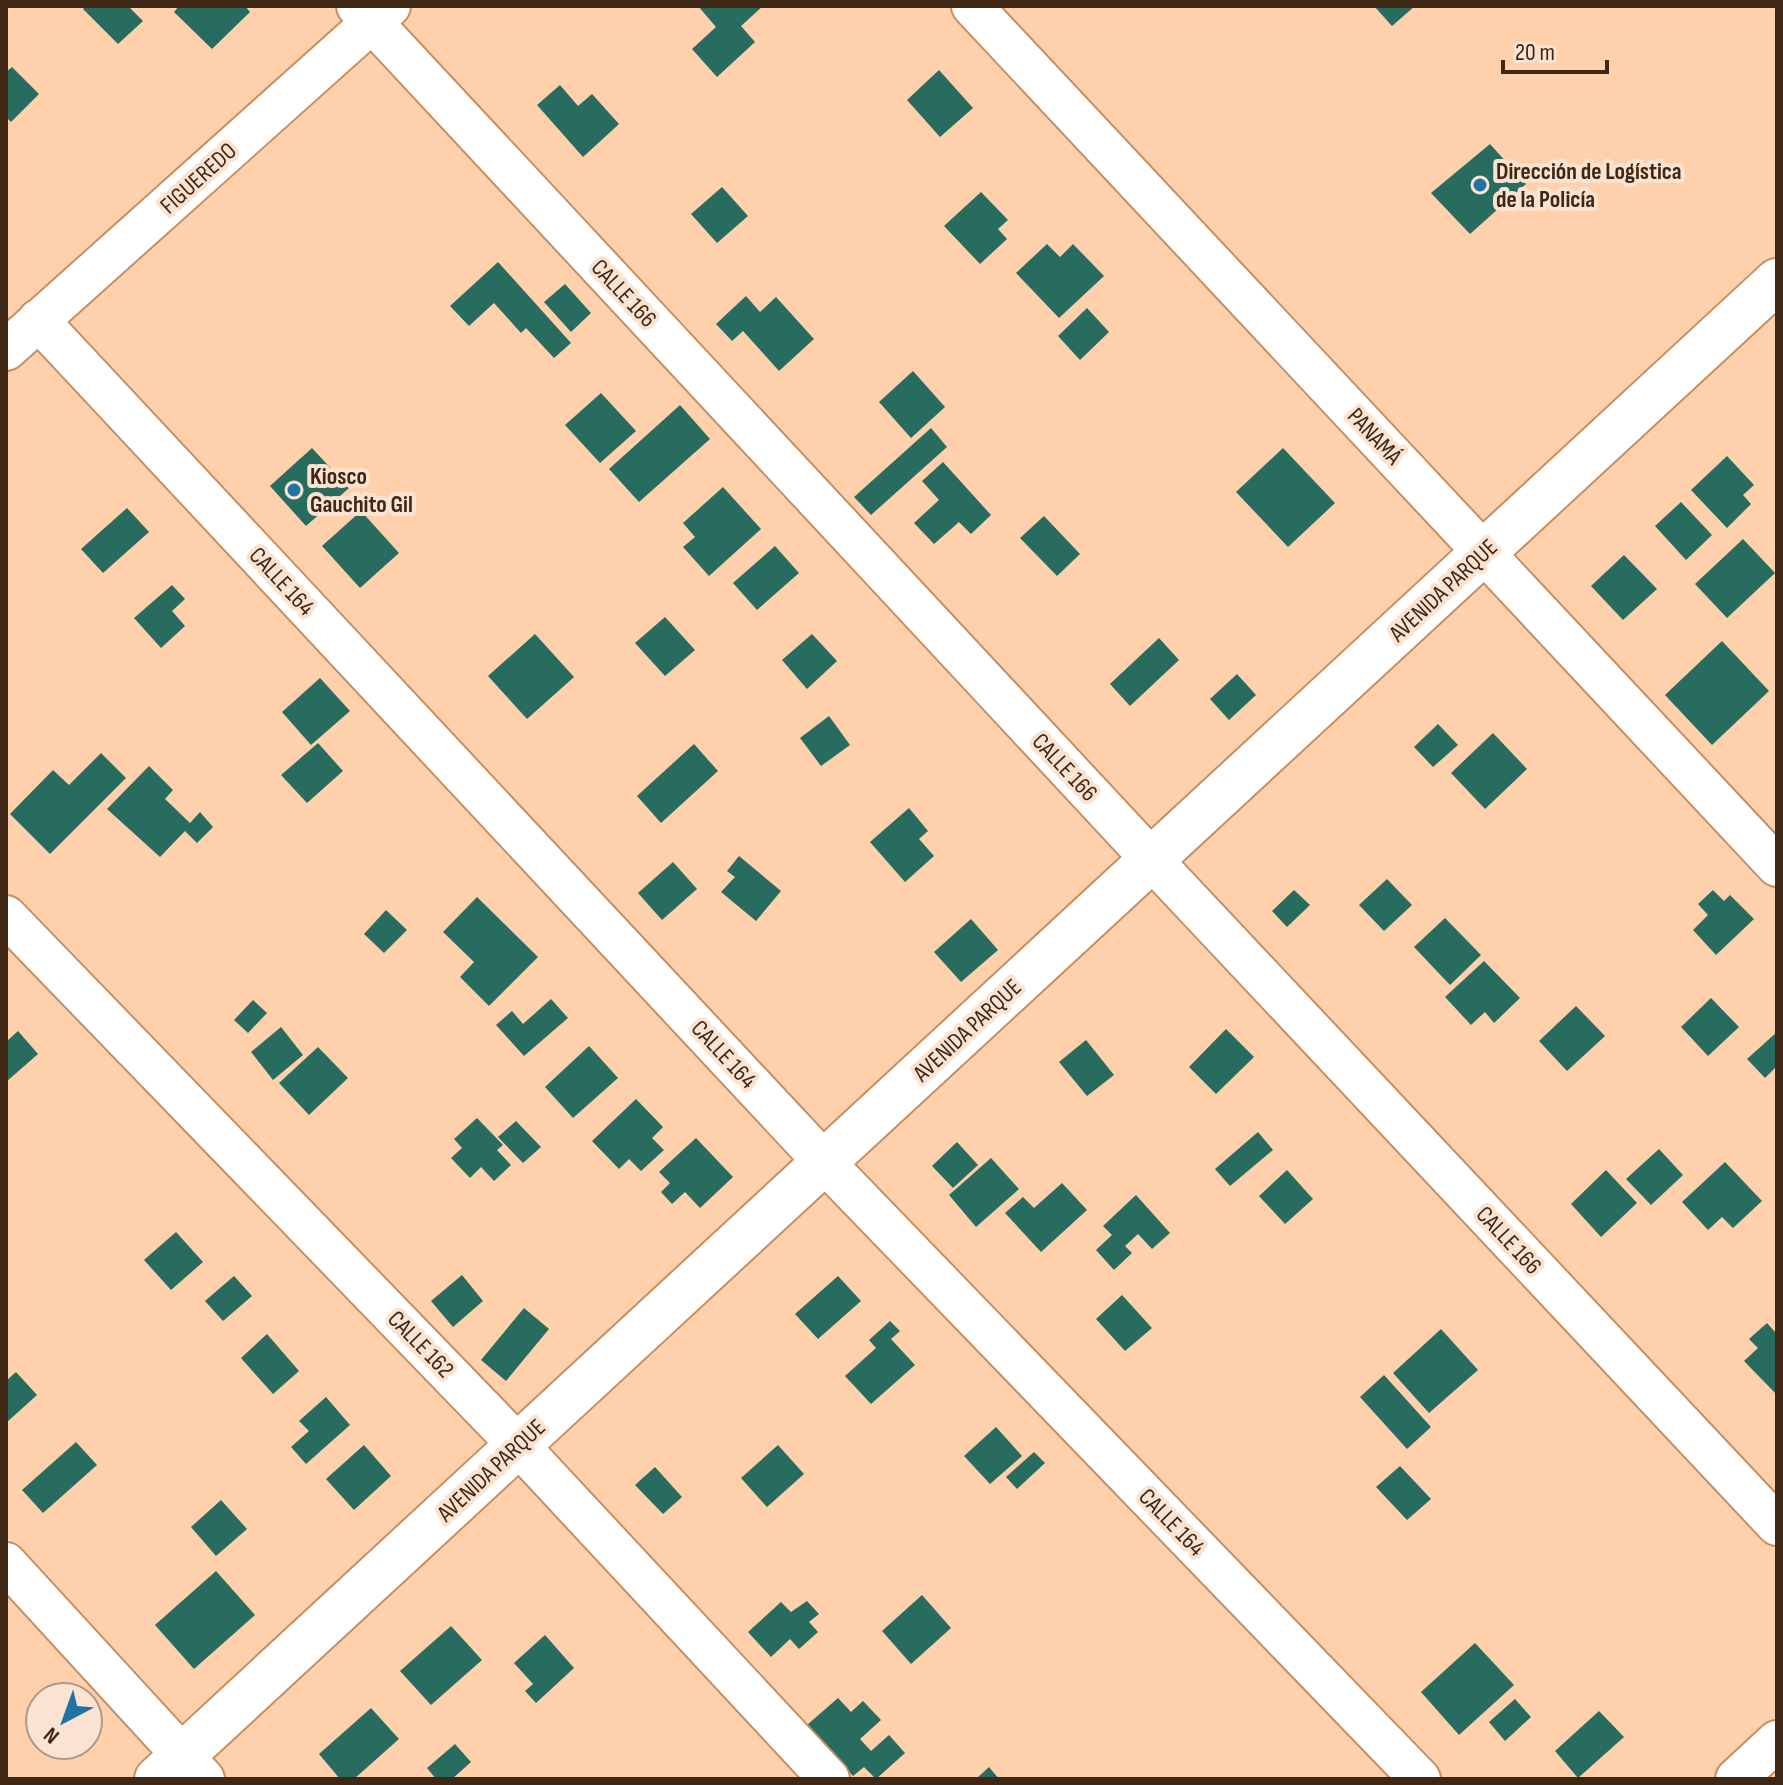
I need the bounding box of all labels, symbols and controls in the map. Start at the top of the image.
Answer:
scale bar [1503,24,1607,74]
text: 20 m [1515,38,1555,67]
street label: FIGUEREDO [154,137,242,220]
place label: Dirección de Logística de la Policía [1496,157,1682,214]
marker: Dirección de Logística de la Policía [1471,176,1489,194]
street label: CALLE 166 [585,253,662,334]
street label: PANAMÁ [1341,402,1409,471]
place label: Kiosco Gauchito Gil [310,462,413,519]
marker: Kiosco Gauchito Gil [285,481,303,499]
street label: AVENIDA PARQUE [1383,533,1503,648]
street label: CALLE 164 [243,541,320,621]
street label: CALLE 166 [1026,727,1103,808]
street label: AVENIDA PARQUE [907,973,1027,1088]
street label: CALLE 164 [685,1014,762,1094]
street label: CALLE 166 [1470,1200,1547,1281]
street label: CALLE 162 [382,1305,460,1384]
street label: AVENIDA PARQUE [431,1413,551,1528]
street label: CALLE 164 [1132,1483,1211,1562]
north arrow [24,1681,104,1761]
text: N [39,1721,65,1749]

